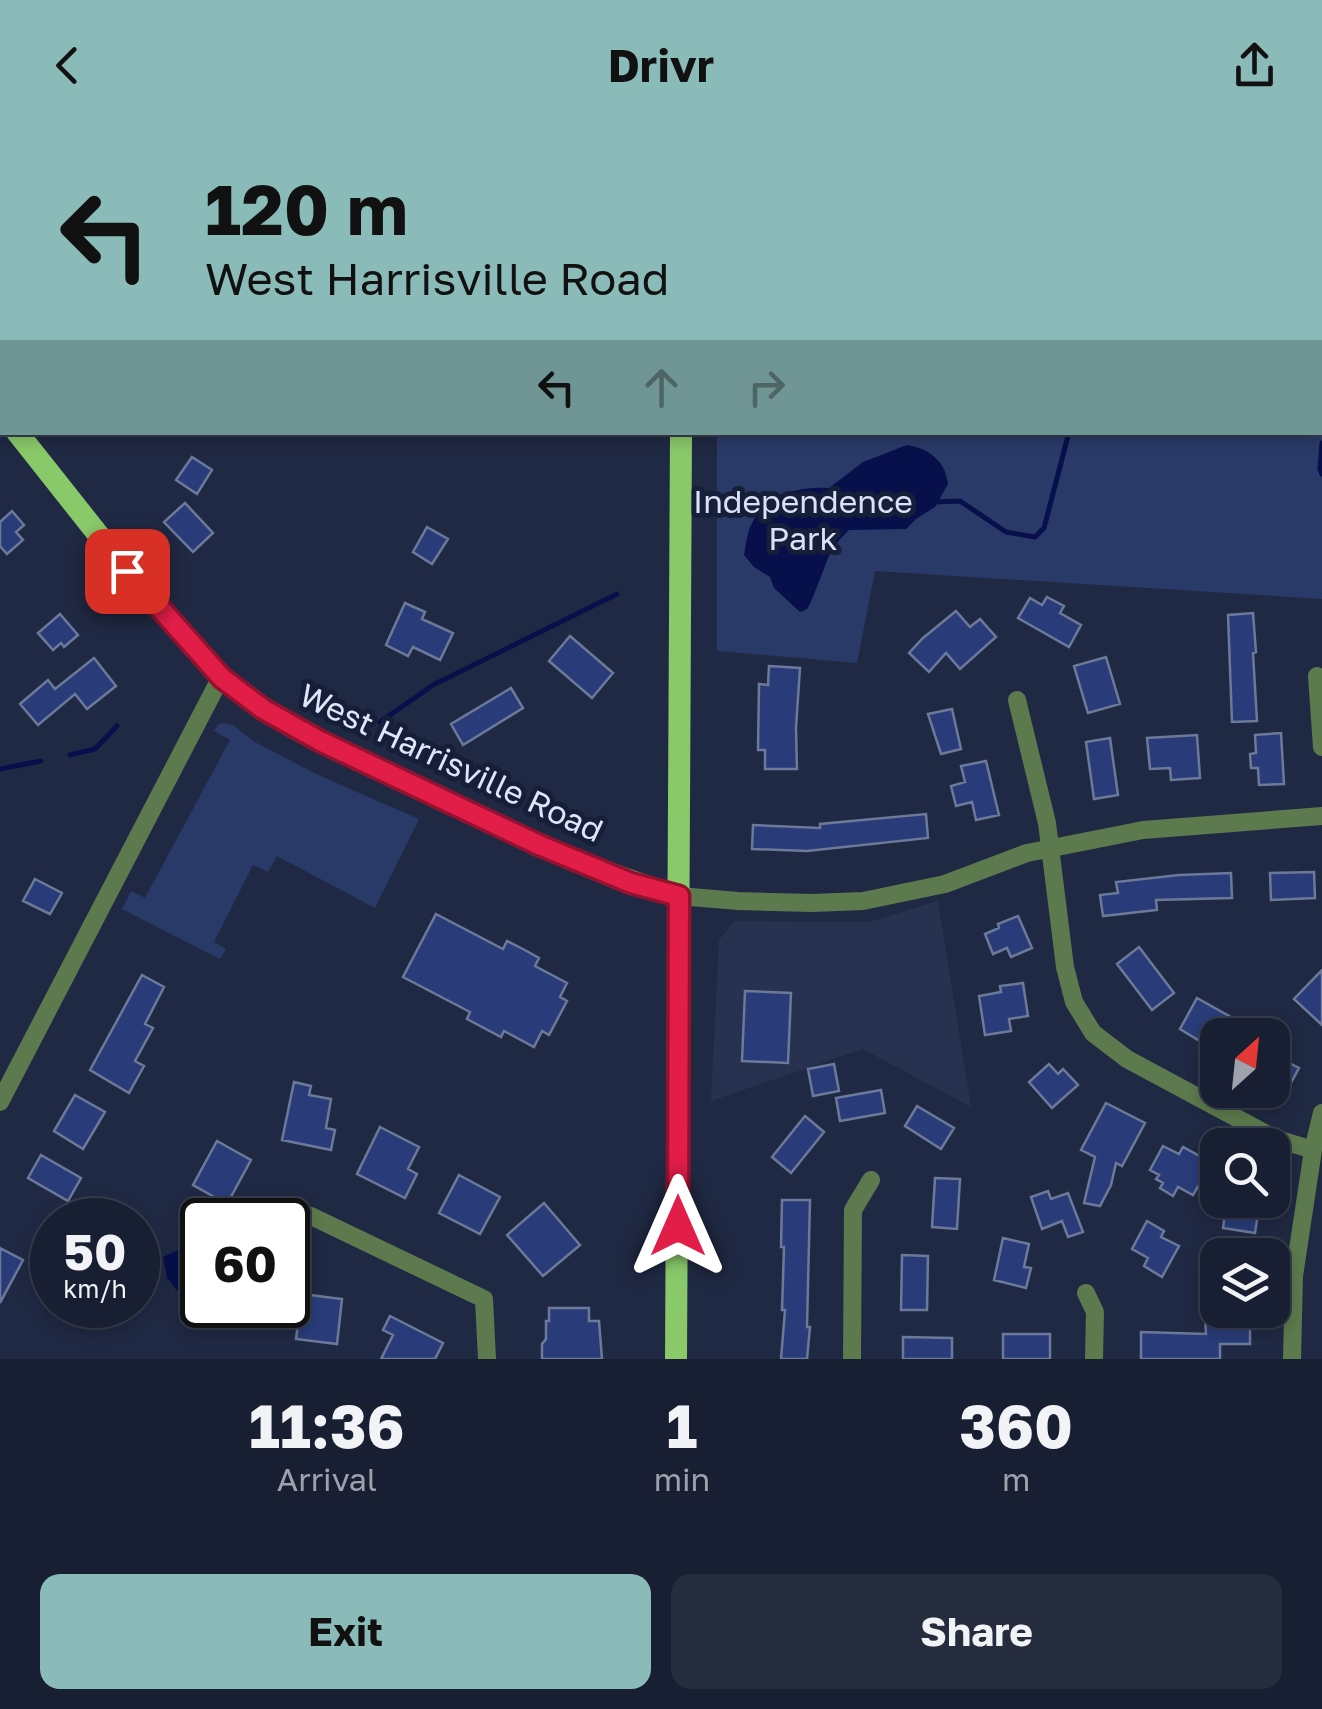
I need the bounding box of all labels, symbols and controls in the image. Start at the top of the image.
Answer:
icon: back [40,38,95,93]
text: Drivr [608,38,714,92]
icon: share [1227,38,1282,93]
text: 120 m [205,166,408,250]
icon: left [40,170,170,300]
text: West Harrisville Road [205,251,669,305]
icon: left [529,360,584,415]
icon: ahead [634,360,689,415]
icon: right [739,360,794,415]
park label: Independence Park [693,482,913,557]
pin [85,529,170,614]
icon: arrive [100,544,155,599]
street label: West Harrisville Road [294,675,609,849]
north arrow [1200,1018,1290,1108]
map controls [1200,1018,1290,1328]
button: search [1200,1128,1290,1218]
position arrow [626,1174,730,1278]
speed limit sign: 60 [180,1198,310,1328]
text: 50 [63,1221,126,1281]
button: layers [1200,1238,1290,1328]
text: km/h [63,1273,127,1304]
text: 11:36 [249,1389,405,1461]
text: 1 [667,1389,697,1461]
text: 360 [959,1389,1073,1461]
text: Arrival [277,1460,377,1498]
text: min [654,1460,710,1498]
text: m [1002,1460,1030,1498]
button: Exit [40,1574,651,1689]
button: Share [671,1574,1282,1689]

